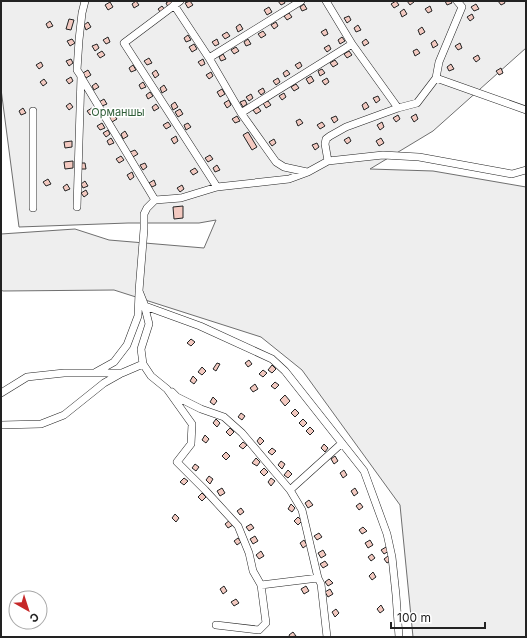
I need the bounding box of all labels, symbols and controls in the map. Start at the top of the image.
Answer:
park label: Орманшы [91,105,145,119]
north arrow [8,590,48,630]
scale bar [391,604,485,630]
text: С [27,610,42,626]
text: 100 m [397,610,431,625]

